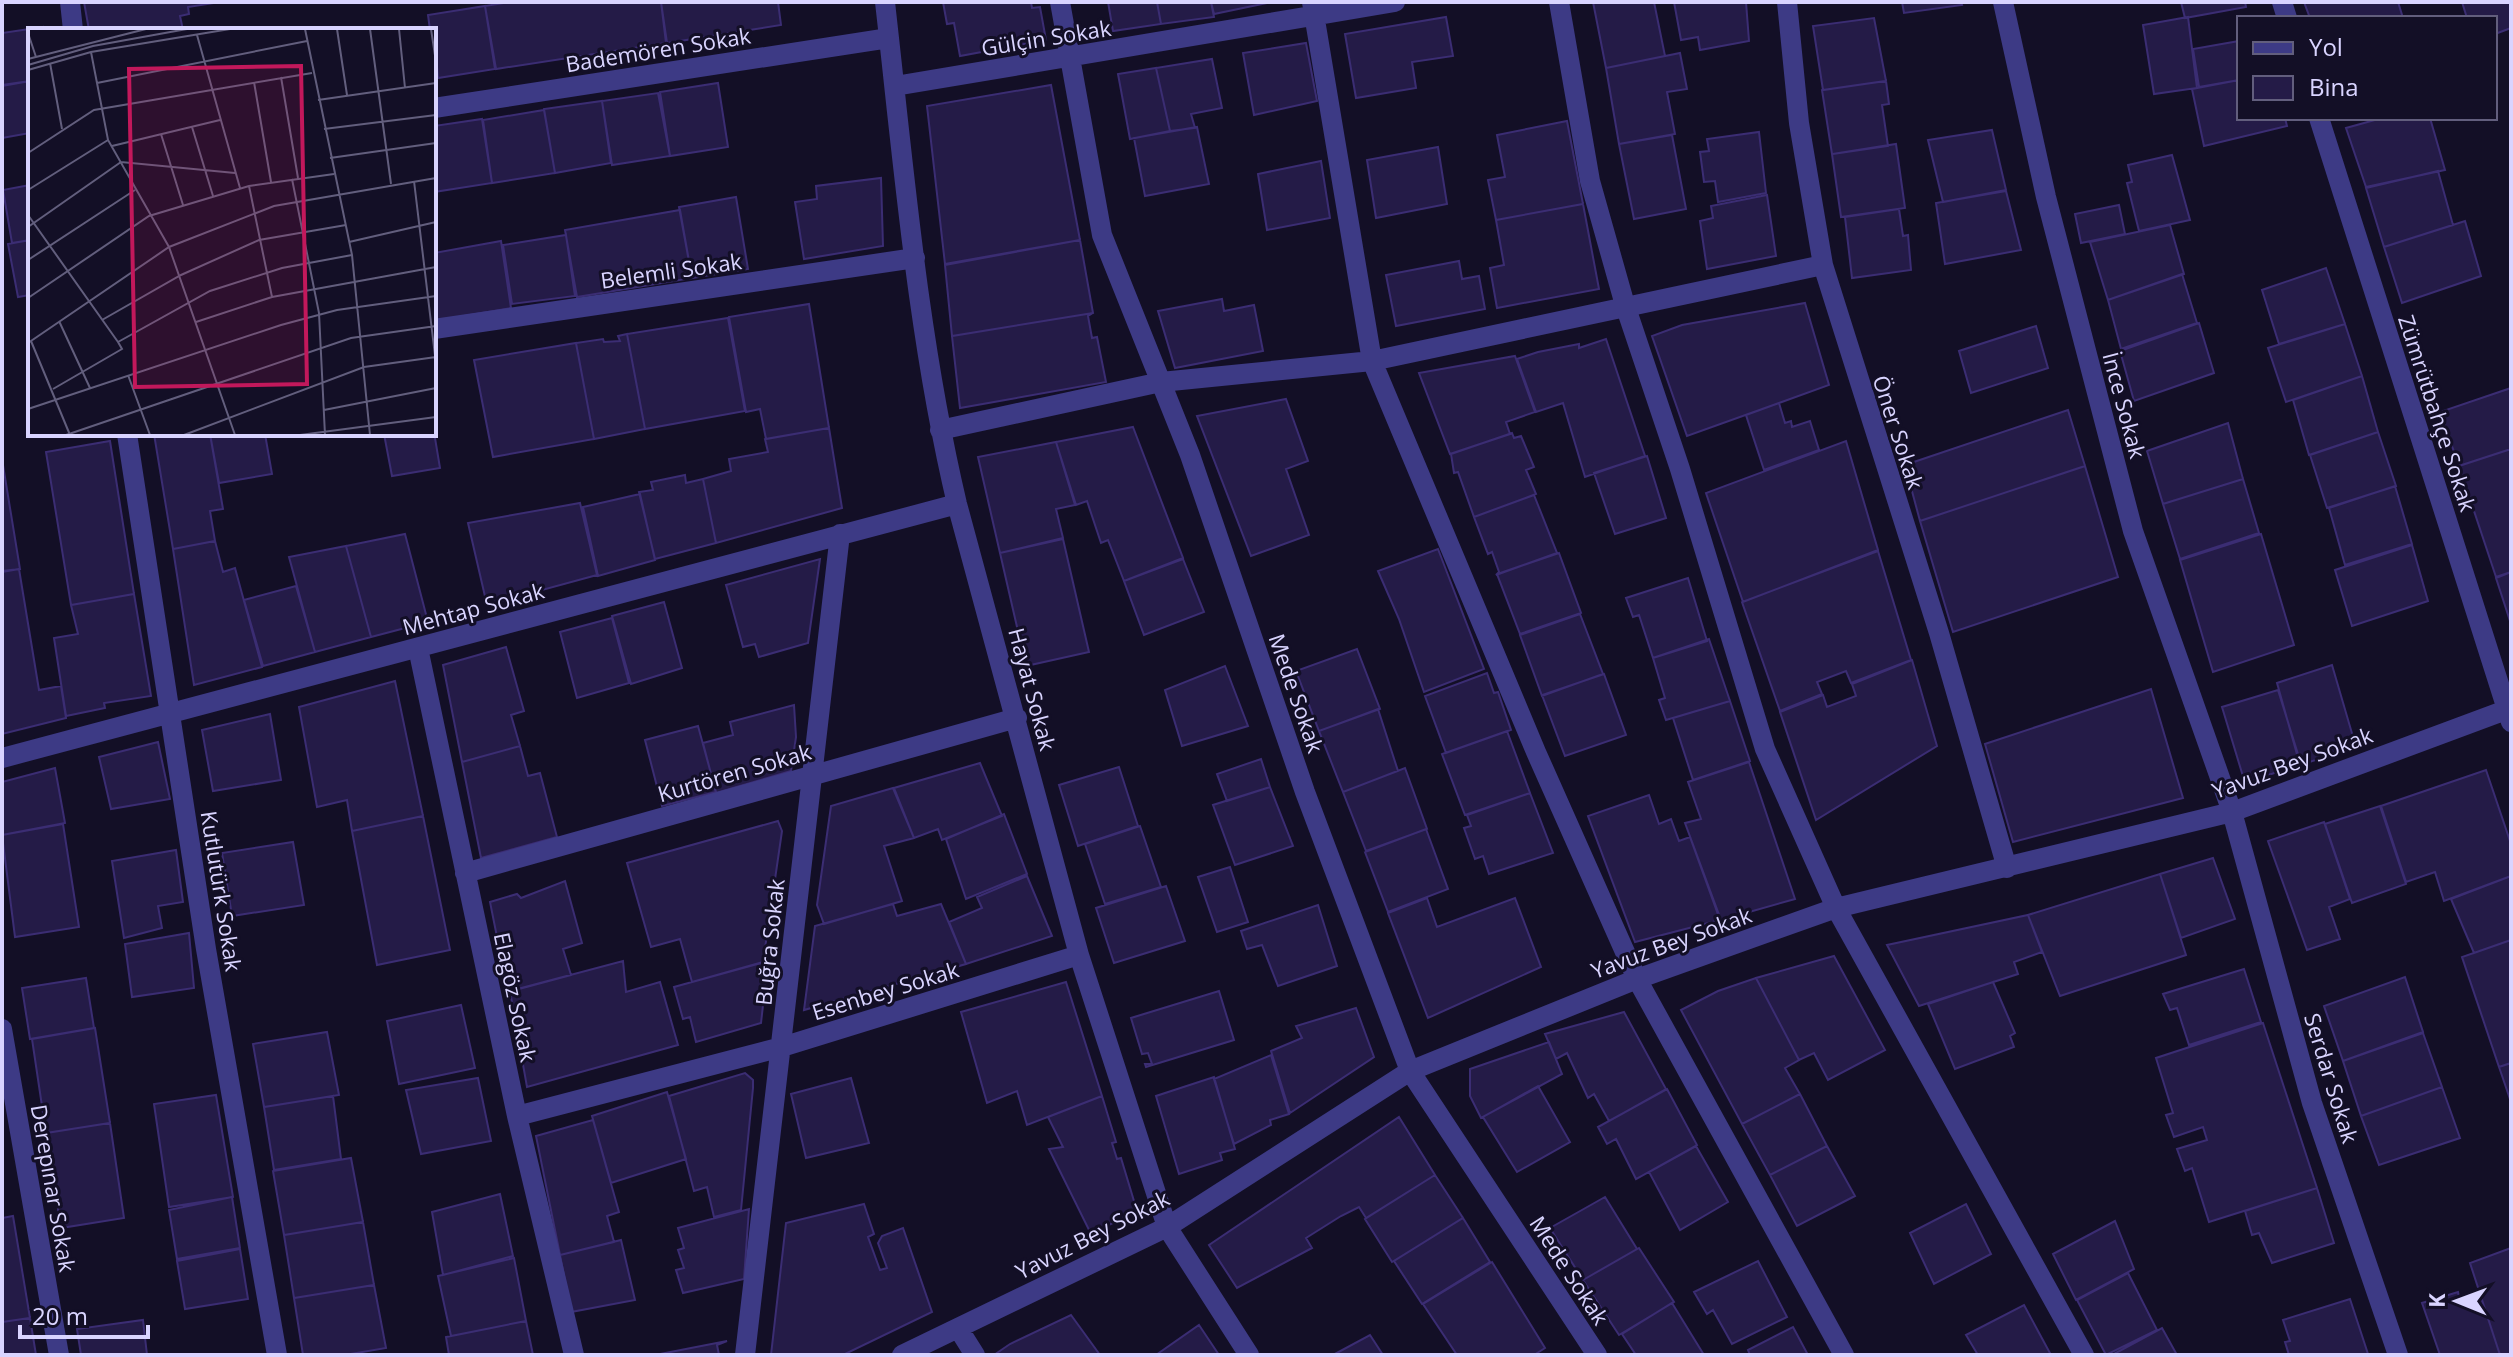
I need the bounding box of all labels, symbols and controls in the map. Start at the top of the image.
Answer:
street label: Gülçin Sokak [979,12,1113,62]
legend [2237,16,2497,120]
street label: Bademören Sokak [563,19,753,78]
inset map [28,28,436,436]
text: Yol [2309,30,2343,63]
text: Bina [2309,70,2359,103]
street label: Belemli Sokak [598,245,744,295]
street label: Zümrütbahçe Sokak [2392,311,2484,516]
street label: İnce Sokak [2096,349,2154,462]
street label: Öner Sokak [1866,371,1932,493]
street label: Mehtap Sokak [399,575,548,641]
street label: Hayat Sokak [1002,624,1064,754]
street label: Mede Sokak [1263,629,1332,757]
street label: Yavuz Bey Sokak [2207,719,2377,805]
street label: Kurtören Sokak [654,736,815,808]
street label: Kutlutürk Sokak [195,809,250,974]
street label: Buğra Sokak [747,877,791,1007]
street label: Yavuz Bey Sokak [1586,899,1756,985]
street label: Elagöz Sokak [488,929,544,1065]
street label: Esenbey Sokak [808,953,962,1027]
street label: Serdar Sokak [2298,1009,2366,1147]
street label: Derepınar Sokak [24,1102,84,1275]
street label: Yavuz Bey Sokak [1010,1182,1174,1286]
street label: Mede Sokak [1524,1210,1617,1331]
north arrow [2417,1261,2497,1341]
scale bar [20,1289,148,1339]
text: K [2421,1293,2451,1308]
text: 20 m [32,1299,88,1332]

